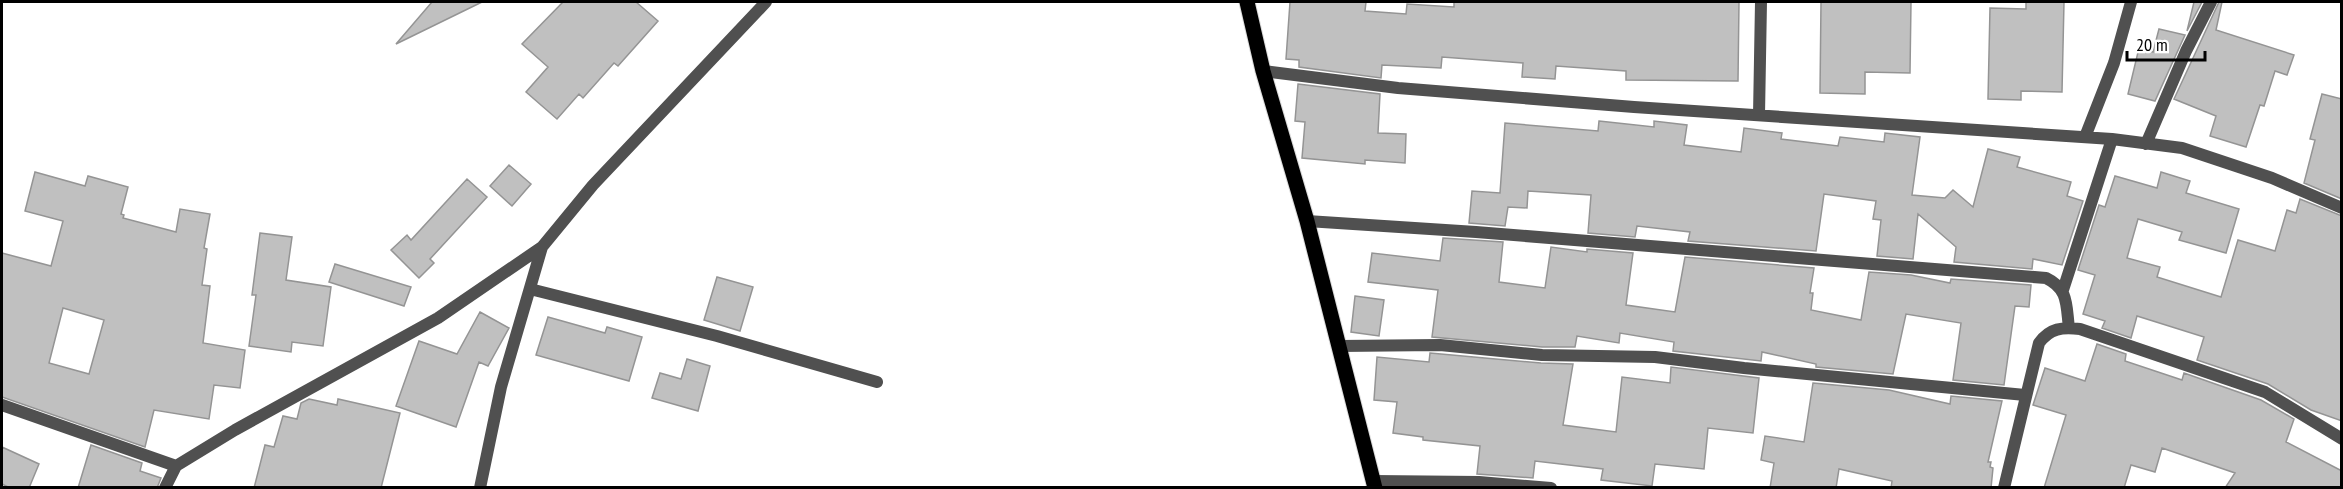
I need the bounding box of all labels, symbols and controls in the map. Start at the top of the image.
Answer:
scale bar [2127,24,2205,62]
text: 20 m [2136,33,2168,56]

